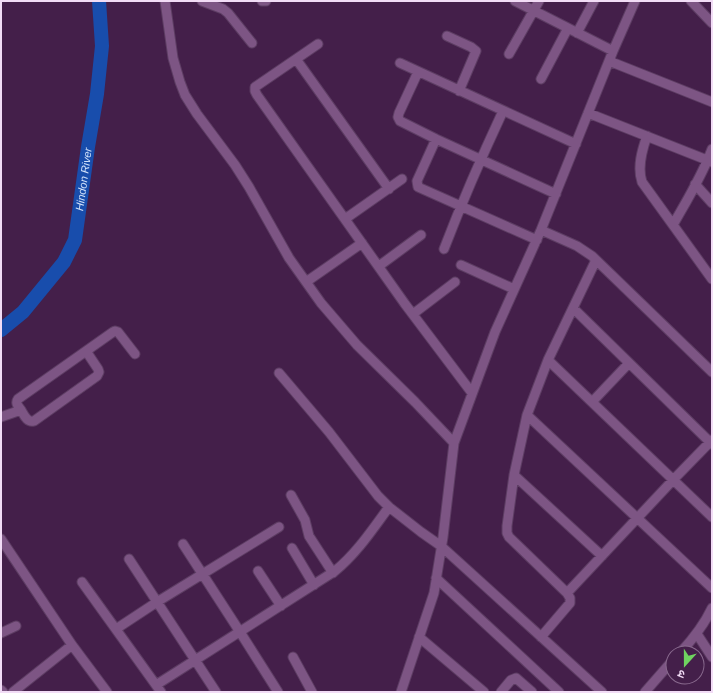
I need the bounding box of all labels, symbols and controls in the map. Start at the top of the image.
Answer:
water label: Hindon River [73,146,94,212]
north arrow [665,645,705,685]
text: उ [676,667,687,681]

